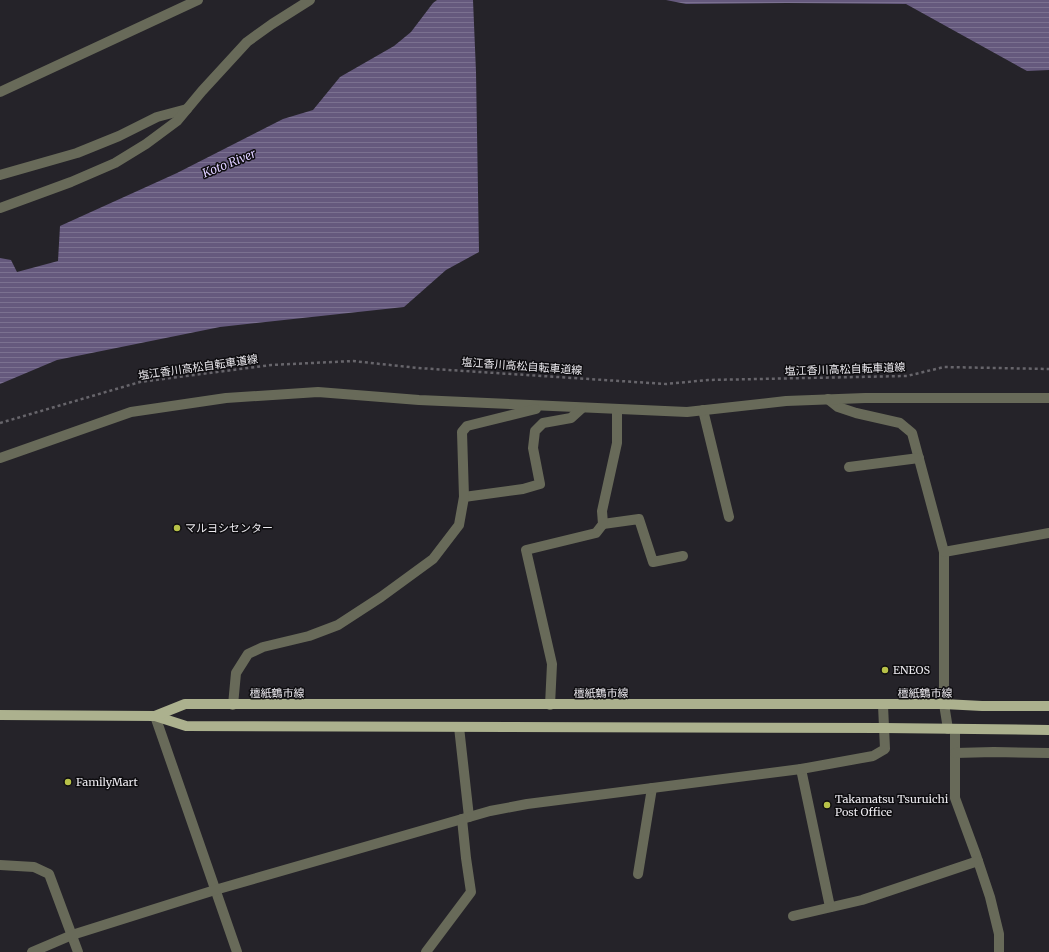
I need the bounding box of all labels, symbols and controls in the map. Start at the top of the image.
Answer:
water label: Koto River [199,145,259,181]
street label: 塩江香川高松自転車道線 [137,352,259,382]
street label: 塩江香川高松自転車道線 [461,355,583,377]
street label: 塩江香川高松自転車道線 [784,360,906,378]
place label: マルヨシセンター [185,521,273,535]
marker: マルヨシセンター [172,523,182,533]
place label: ENEOS [893,663,930,677]
marker: ENEOS [880,665,890,675]
street label: 檀紙鶴市線 [250,686,305,700]
street label: 檀紙鶴市線 [574,686,629,700]
street label: 檀紙鶴市線 [898,686,953,700]
place label: FamilyMart [76,775,139,789]
marker: FamilyMart [63,777,73,787]
place label: Takamatsu Tsuruichi Post Office [835,792,949,819]
marker: Takamatsu Tsuruichi Post Office [822,800,832,810]

